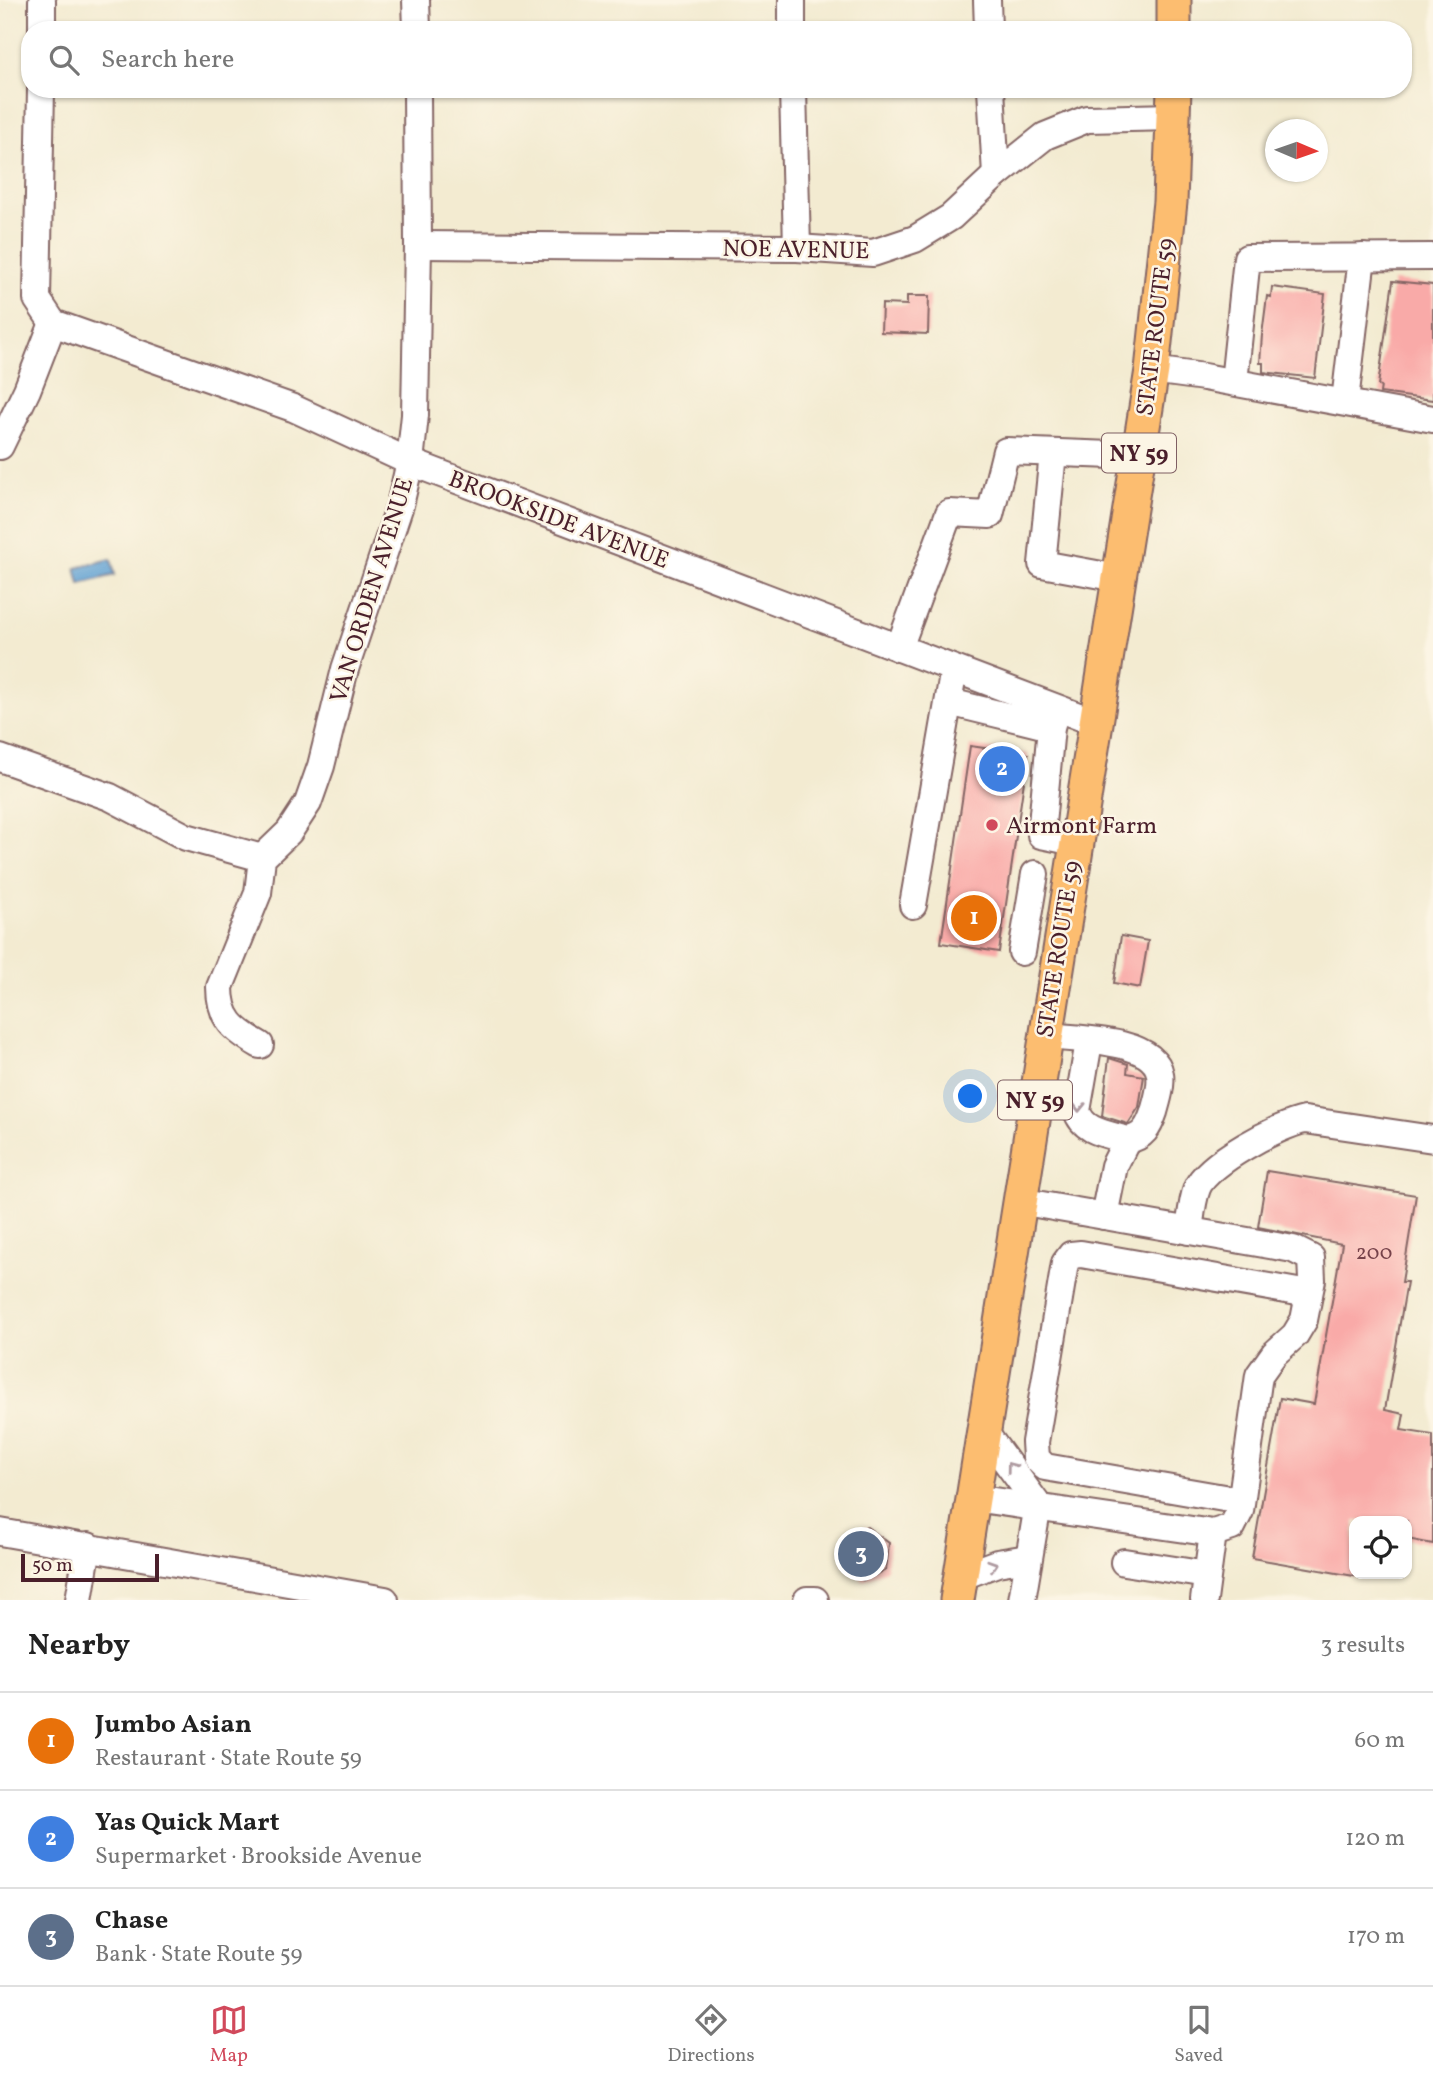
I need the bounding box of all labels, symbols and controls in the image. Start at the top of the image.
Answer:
search box [21,21,1412,98]
icon: search [45,41,83,79]
text: Search here [101,42,234,78]
north arrow [1265,119,1328,182]
street label: NOE AVENUE [722,233,870,269]
street label: STATE ROUTE 59 [1129,236,1185,418]
road number: NY 59 [1102,433,1176,472]
street label: BROOKSIDE AVENUE [443,463,674,579]
street label: VAN ORDEN AVENUE [322,474,423,707]
pin: 2 [979,743,1025,795]
place label: Airmont Farm [1006,810,1157,844]
marker: Airmont Farm [984,817,1000,833]
street label: STATE ROUTE 59 [1029,858,1091,1040]
pin: 1 [951,892,997,944]
your location [953,1079,987,1113]
road number: NY 59 [998,1080,1072,1120]
one-way arrow [1071,1102,1087,1113]
house number: 200 [1356,1239,1392,1268]
one-way arrow [1007,1463,1019,1475]
map controls [1349,1516,1412,1579]
button: locate [1349,1516,1412,1579]
pin: 3 [838,1528,884,1580]
scale bar [21,1551,159,1583]
text: 50 m [32,1553,73,1579]
one-way arrow [987,1559,999,1573]
text: Nearby [28,1625,130,1667]
text: 3 results [1320,1630,1405,1662]
text: Jumbo Asian [95,1707,252,1743]
text: 1 [46,1725,56,1757]
text: 60 m [1355,1725,1405,1757]
text: Restaurant · State Route 59 [95,1743,362,1775]
text: Yas Quick Mart [95,1805,279,1841]
text: 2 [45,1823,57,1855]
text: 120 m [1345,1823,1405,1855]
text: Supermarket · Brookside Avenue [95,1841,422,1873]
text: Chase [95,1903,168,1939]
text: 3 [45,1921,57,1953]
text: 170 m [1347,1921,1405,1953]
text: Bank · State Route 59 [95,1939,302,1971]
tab: Map [210,2001,248,2069]
tab: Directions [668,2001,755,2069]
tab: Saved [1174,2001,1223,2069]

